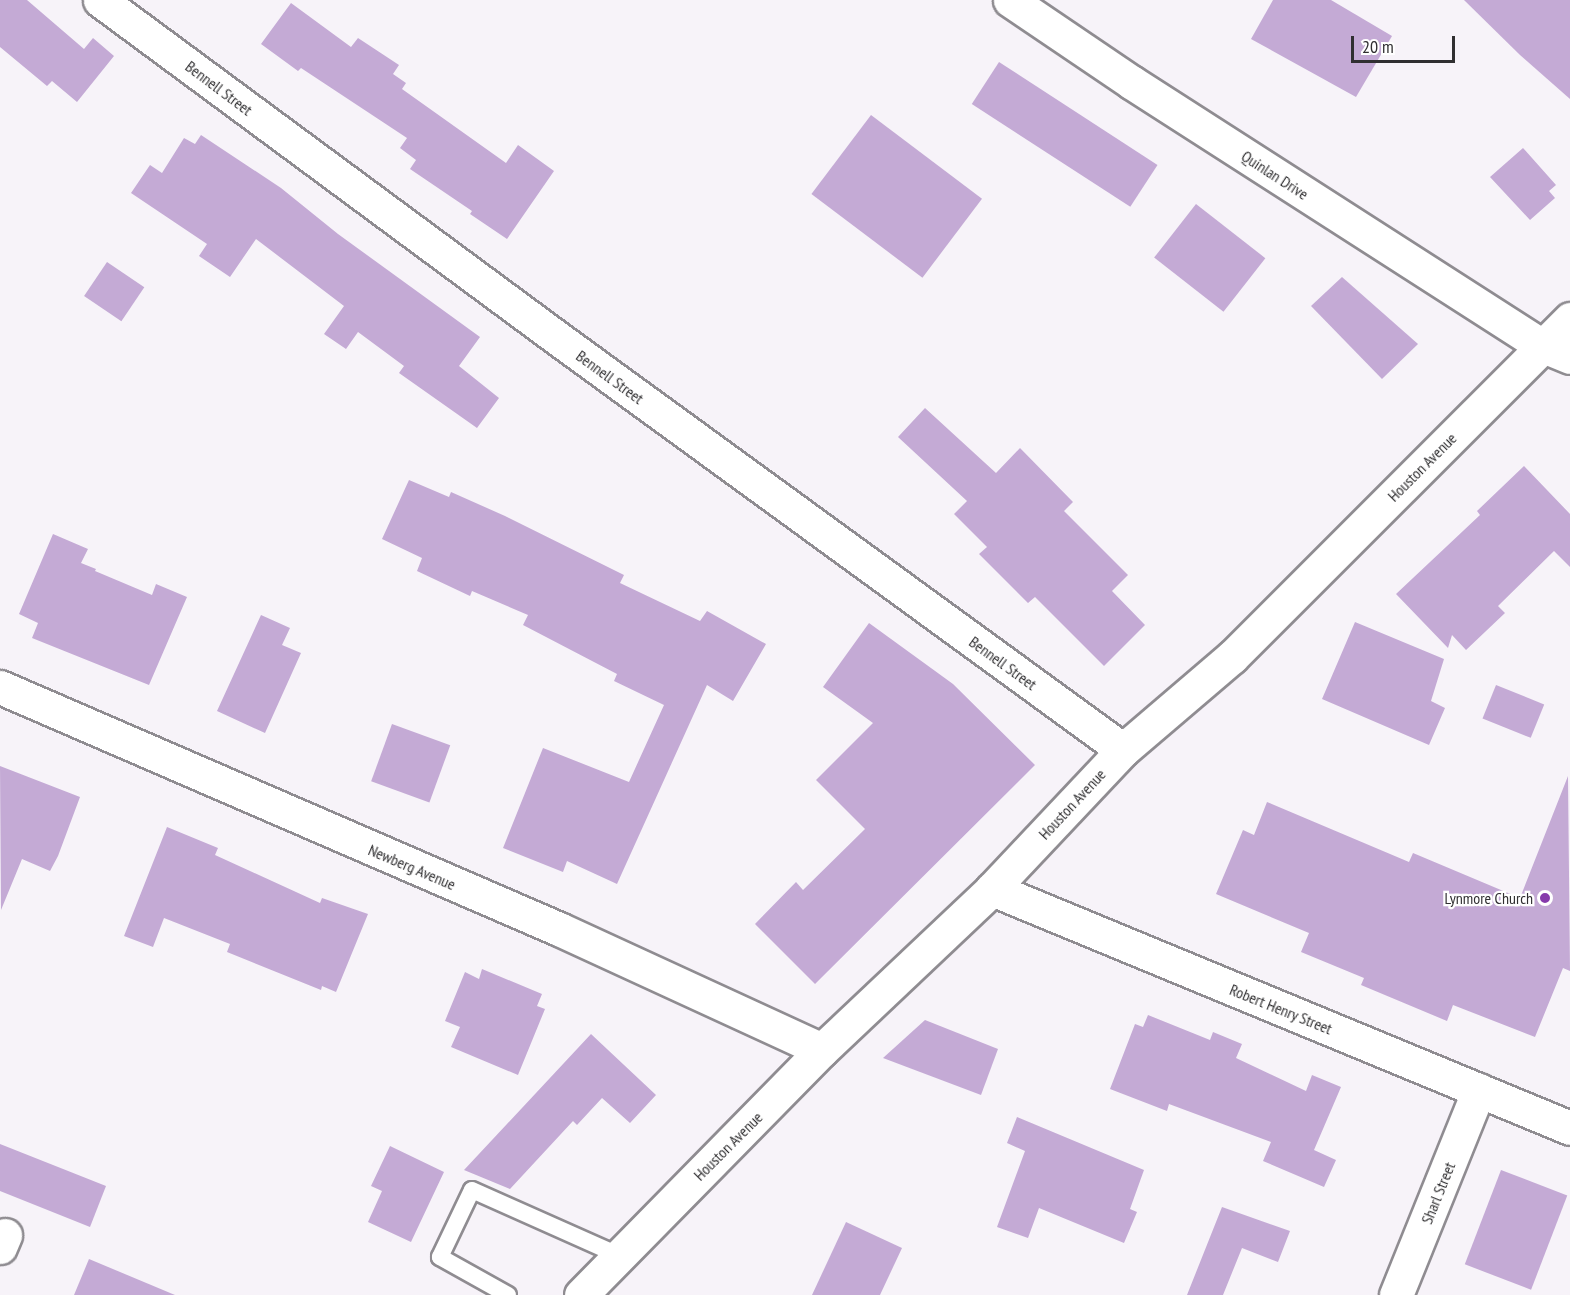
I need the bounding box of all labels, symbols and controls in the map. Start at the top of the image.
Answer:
scale bar [1354,24,1458,62]
text: 20 m [1362,35,1394,58]
street label: Bennell Street [182,57,256,119]
street label: Quinlan Drive [1238,146,1312,204]
street label: Bennell Street [572,346,648,408]
street label: Houston Avenue [1383,428,1461,506]
street label: Bennell Street [965,632,1041,694]
street label: Houston Avenue [1034,765,1110,843]
street label: Newberg Avenue [365,840,459,894]
place label: Lynmore Church [1444,888,1533,908]
marker: Lynmore Church [1538,891,1552,905]
street label: Robert Henry Street [1227,980,1335,1038]
street label: Houston Avenue [689,1107,767,1185]
street label: Sharl Street [1417,1159,1459,1227]

